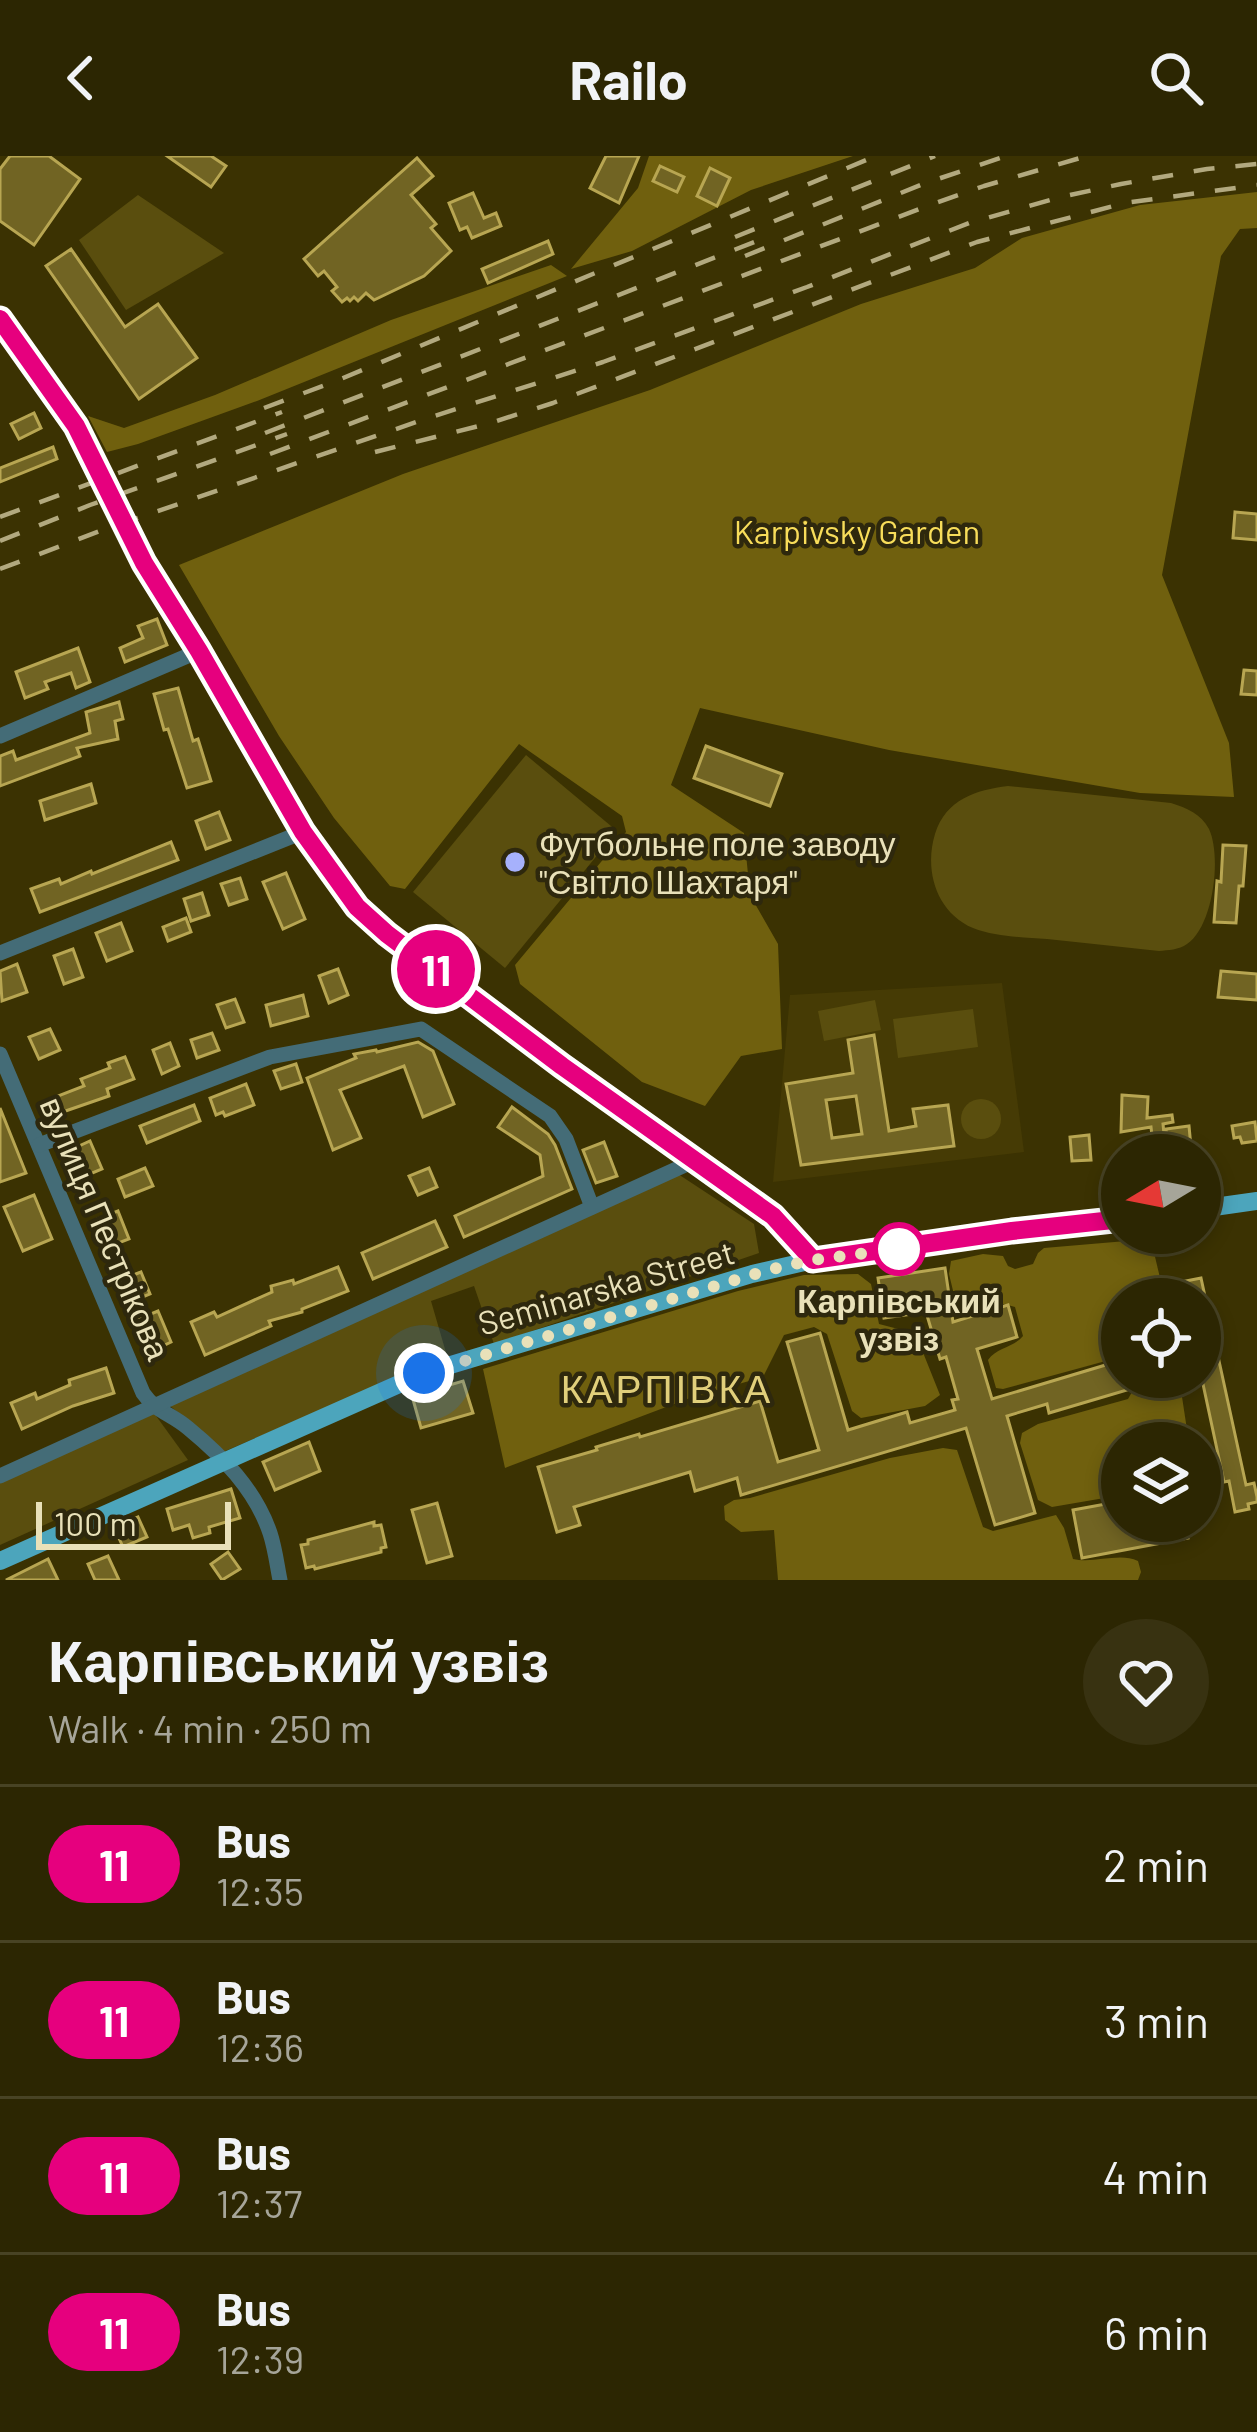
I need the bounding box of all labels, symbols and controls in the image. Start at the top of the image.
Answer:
icon: back [48,45,114,111]
icon: search [1143,45,1209,111]
text: Railo [569,46,688,111]
park label: Karpivsky Garden [734,511,980,551]
place label: Футбольне поле заводу "Світло Шахтаря" [539,823,896,901]
marker: Футбольне поле заводу "Світло Шахтаря" [502,849,528,875]
line badge: 11 [382,930,490,1008]
text: 11 [421,944,451,994]
street label: вулиця Пестрікова [33,1091,180,1366]
north arrow [1101,1134,1221,1254]
map controls [1101,1134,1221,1542]
marker: Карпівський узвіз [874,1224,924,1274]
street label: Seminarska Street [473,1231,739,1343]
button: locate [1101,1278,1221,1398]
place label: Карпівський узвіз [797,1280,1001,1358]
your location [394,1343,454,1403]
district label: КАРПІВКА [561,1364,773,1411]
button: layers [1101,1422,1221,1542]
scale bar [36,1496,231,1549]
text: 100 m [54,1503,137,1543]
button: heart [1083,1619,1209,1745]
text: Карпівський узвіз [48,1625,549,1693]
text: Walk · 4 min · 250 m [48,1704,372,1751]
text: Bus [216,1813,291,1867]
text: 2 min [1103,1837,1209,1891]
text: 11 [99,1839,129,1889]
text: 12:35 [216,1867,304,1914]
text: Bus [216,1969,291,2023]
text: 3 min [1104,1993,1209,2047]
text: 11 [99,1995,129,2045]
text: 12:36 [216,2023,304,2070]
text: Bus [216,2125,291,2179]
text: 4 min [1102,2149,1209,2203]
text: 11 [99,2151,129,2201]
text: 12:37 [216,2179,302,2226]
text: Bus [216,2281,291,2335]
text: 6 min [1104,2305,1209,2359]
text: 11 [99,2307,129,2357]
text: 12:39 [216,2335,304,2382]

